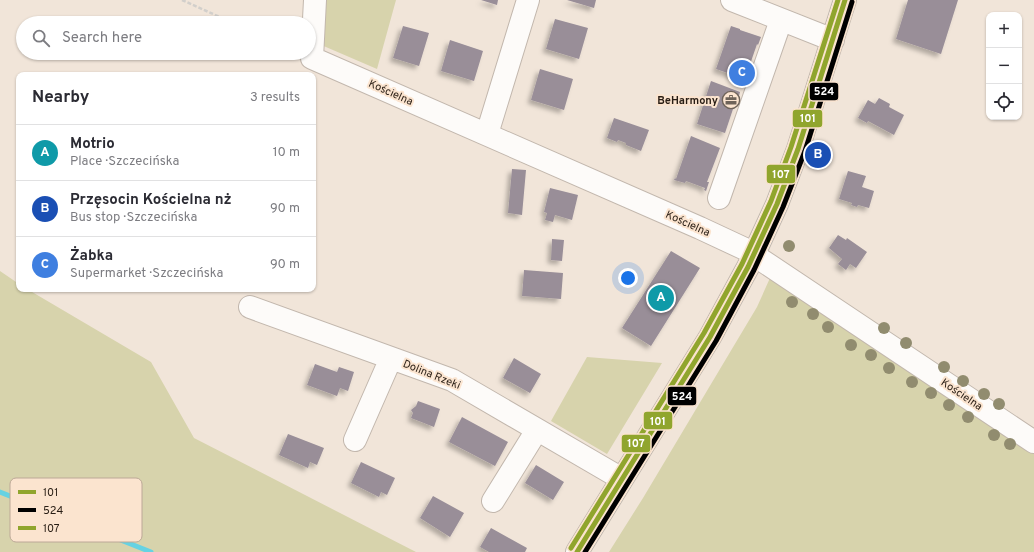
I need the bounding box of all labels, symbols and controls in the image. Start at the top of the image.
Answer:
map controls [986,12,1022,120]
button: + [986,12,1022,48]
search box [16,16,316,60]
icon: search [30,27,52,49]
text: Search here [62,29,142,48]
button: − [986,48,1022,84]
pin: C [729,58,755,88]
street label: Kościelna [366,77,415,109]
line badge: 524 [809,82,839,101]
button: locate [986,84,1022,120]
text: 524 [814,85,834,99]
text: Nearby [32,87,89,109]
text: 3 results [250,90,300,106]
office icon: BeHarmony [721,90,741,110]
place label: BeHarmony [657,94,718,108]
line badge: 101 [792,109,823,128]
text: 101 [800,112,816,126]
text: Motrio [70,135,115,154]
pin: B [805,140,831,170]
text: A [40,145,50,161]
text: 10 m [273,145,300,161]
text: Place · Szczecińska [70,154,179,170]
line badge: 107 [766,164,796,184]
text: 107 [772,168,790,182]
text: Przęsocin Kościelna nż [70,191,232,210]
text: B [41,201,49,217]
text: 90 m [270,201,300,217]
street label: Kościelna [663,208,712,240]
text: Bus stop · Szczecińska [70,210,197,226]
text: Żabka [70,247,113,266]
text: C [41,257,49,273]
text: 90 m [270,257,300,273]
text: Supermarket · Szczecińska [70,266,223,282]
your location [618,268,638,288]
pin: A [648,283,674,313]
street label: Dolina Rzeki [401,357,463,393]
street label: Kościelna [938,376,985,414]
line badge: 524 [667,386,697,406]
text: 524 [672,390,692,404]
line badge: 101 [643,411,673,430]
text: 101 [650,415,666,429]
line badge: 107 [621,434,651,453]
text: 107 [627,437,645,451]
legend [10,478,142,542]
text: 101 [43,486,58,500]
text: 524 [43,504,63,518]
text: 107 [43,522,60,536]

